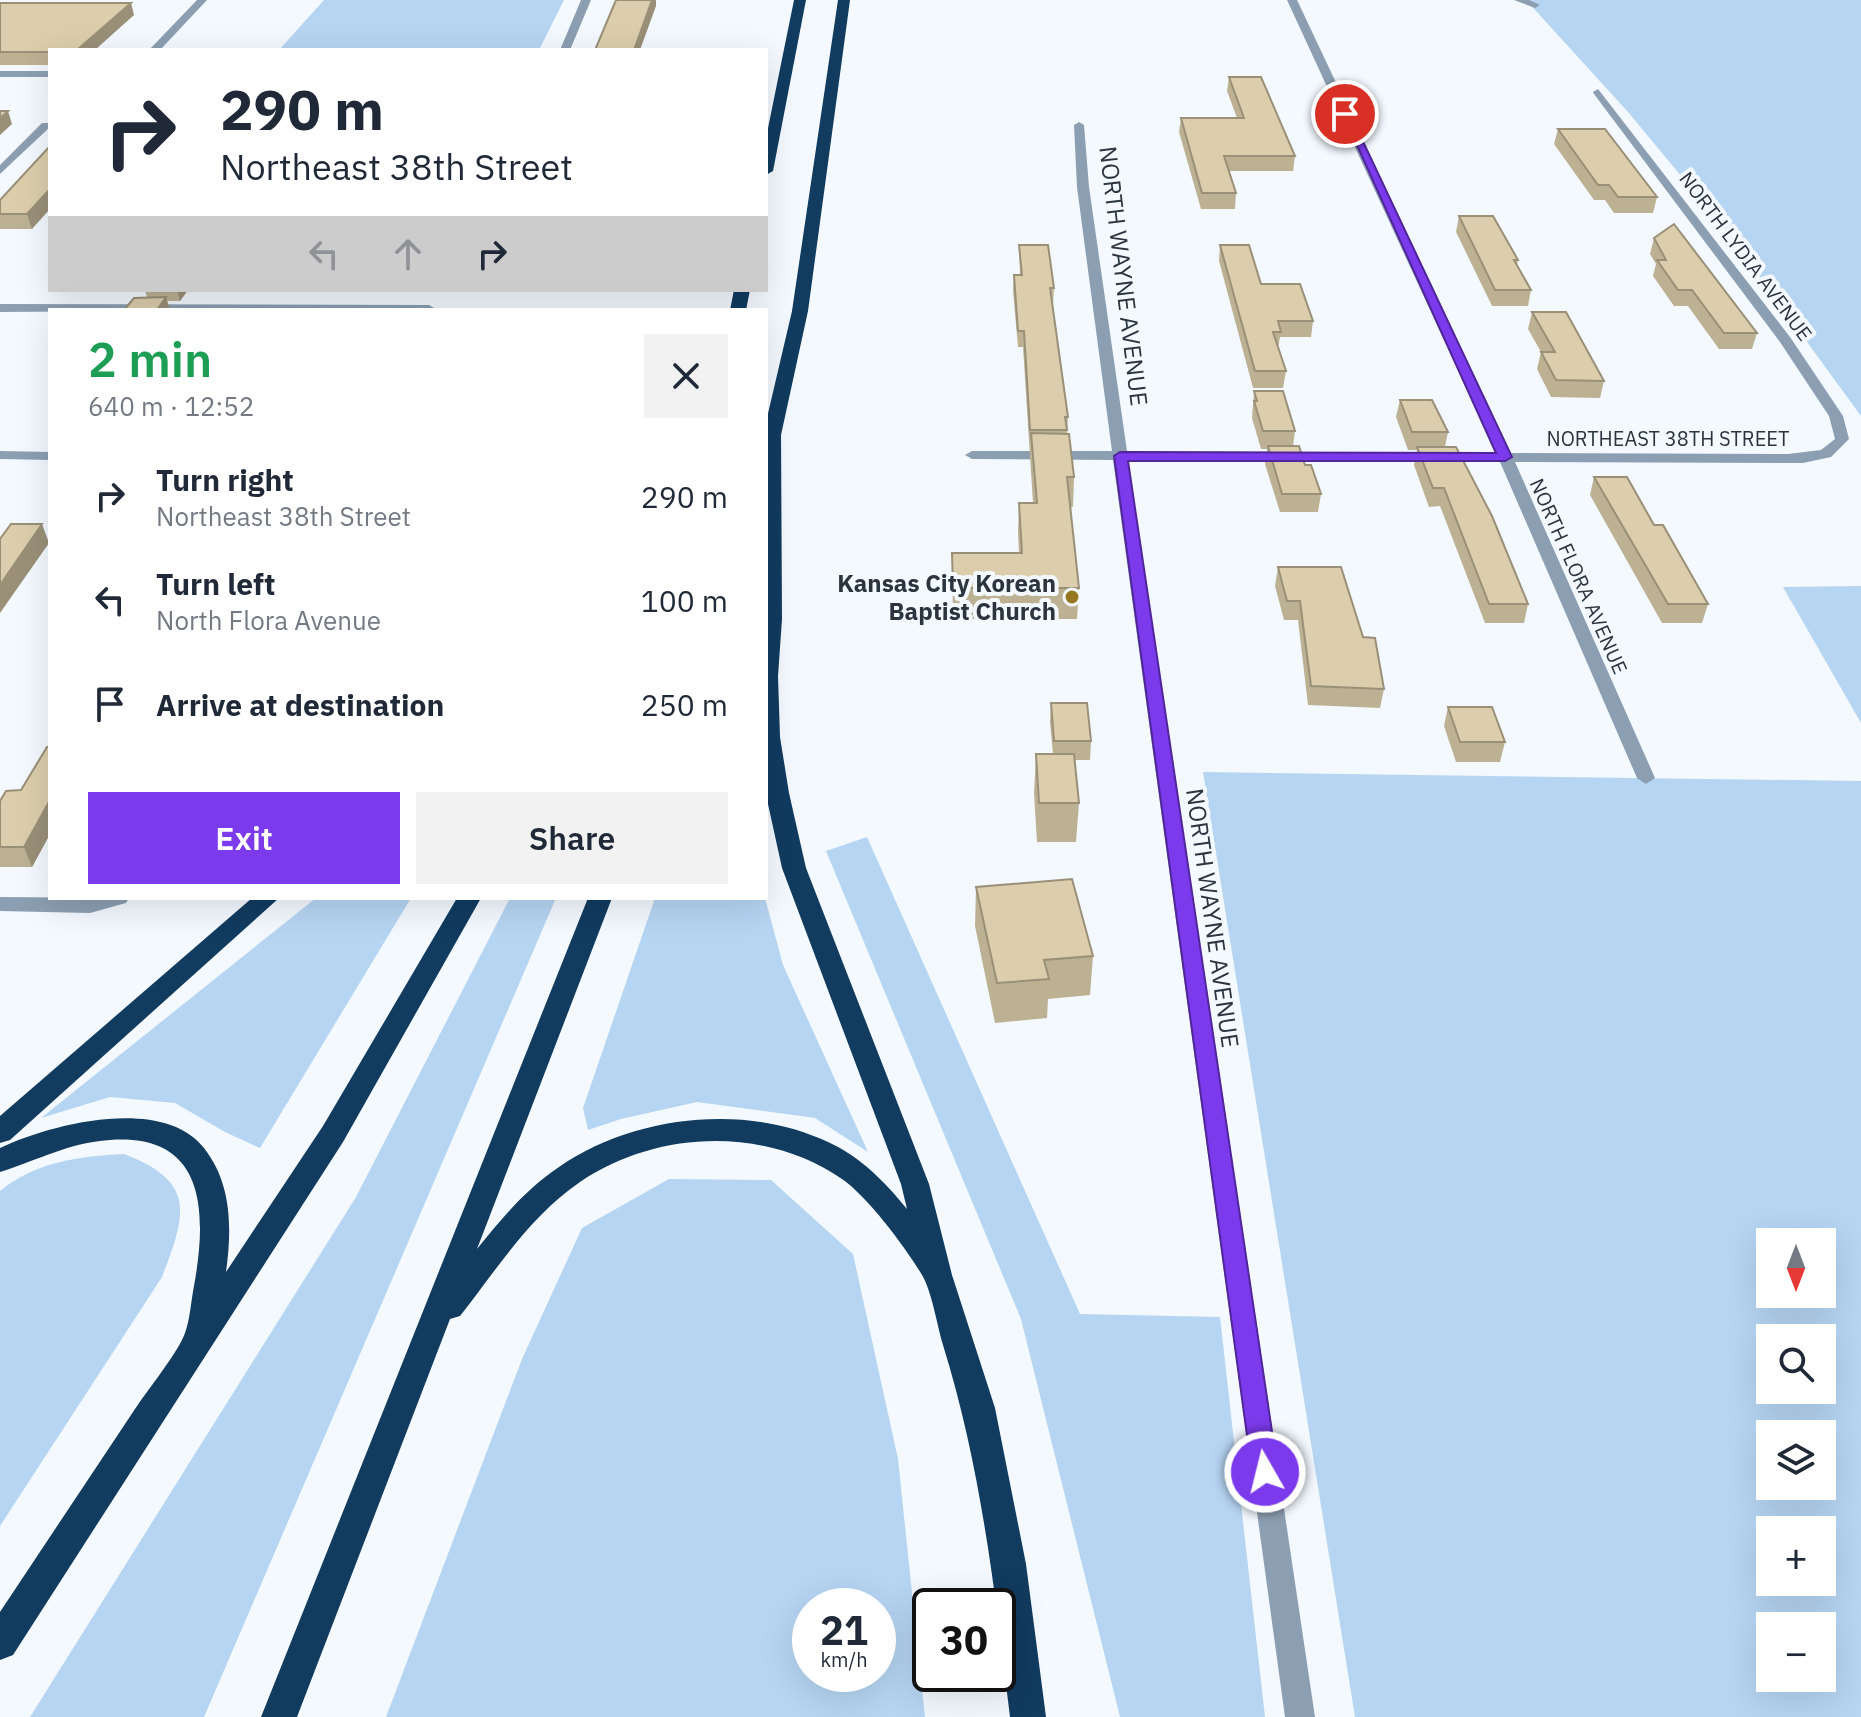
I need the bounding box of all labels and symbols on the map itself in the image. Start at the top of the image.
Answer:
pin [1311,80,1379,148]
street label: NORTH WAYNE AVENUE [1092,144,1156,408]
street label: NORTH LYDIA AVENUE [1673,166,1819,346]
street label: NORTHEAST 38TH STREET [1547,425,1789,452]
street label: NORTH FLORA AVENUE [1524,474,1634,678]
place label: Kansas City Korean Baptist Church [837,567,1056,627]
marker: Kansas City Korean Baptist Church [1063,588,1081,606]
street label: NORTH WAYNE AVENUE [1179,786,1247,1050]
north arrow [1756,1228,1836,1308]
position arrow [1223,1430,1307,1514]
speed limit sign: 30 [912,1588,1016,1692]

